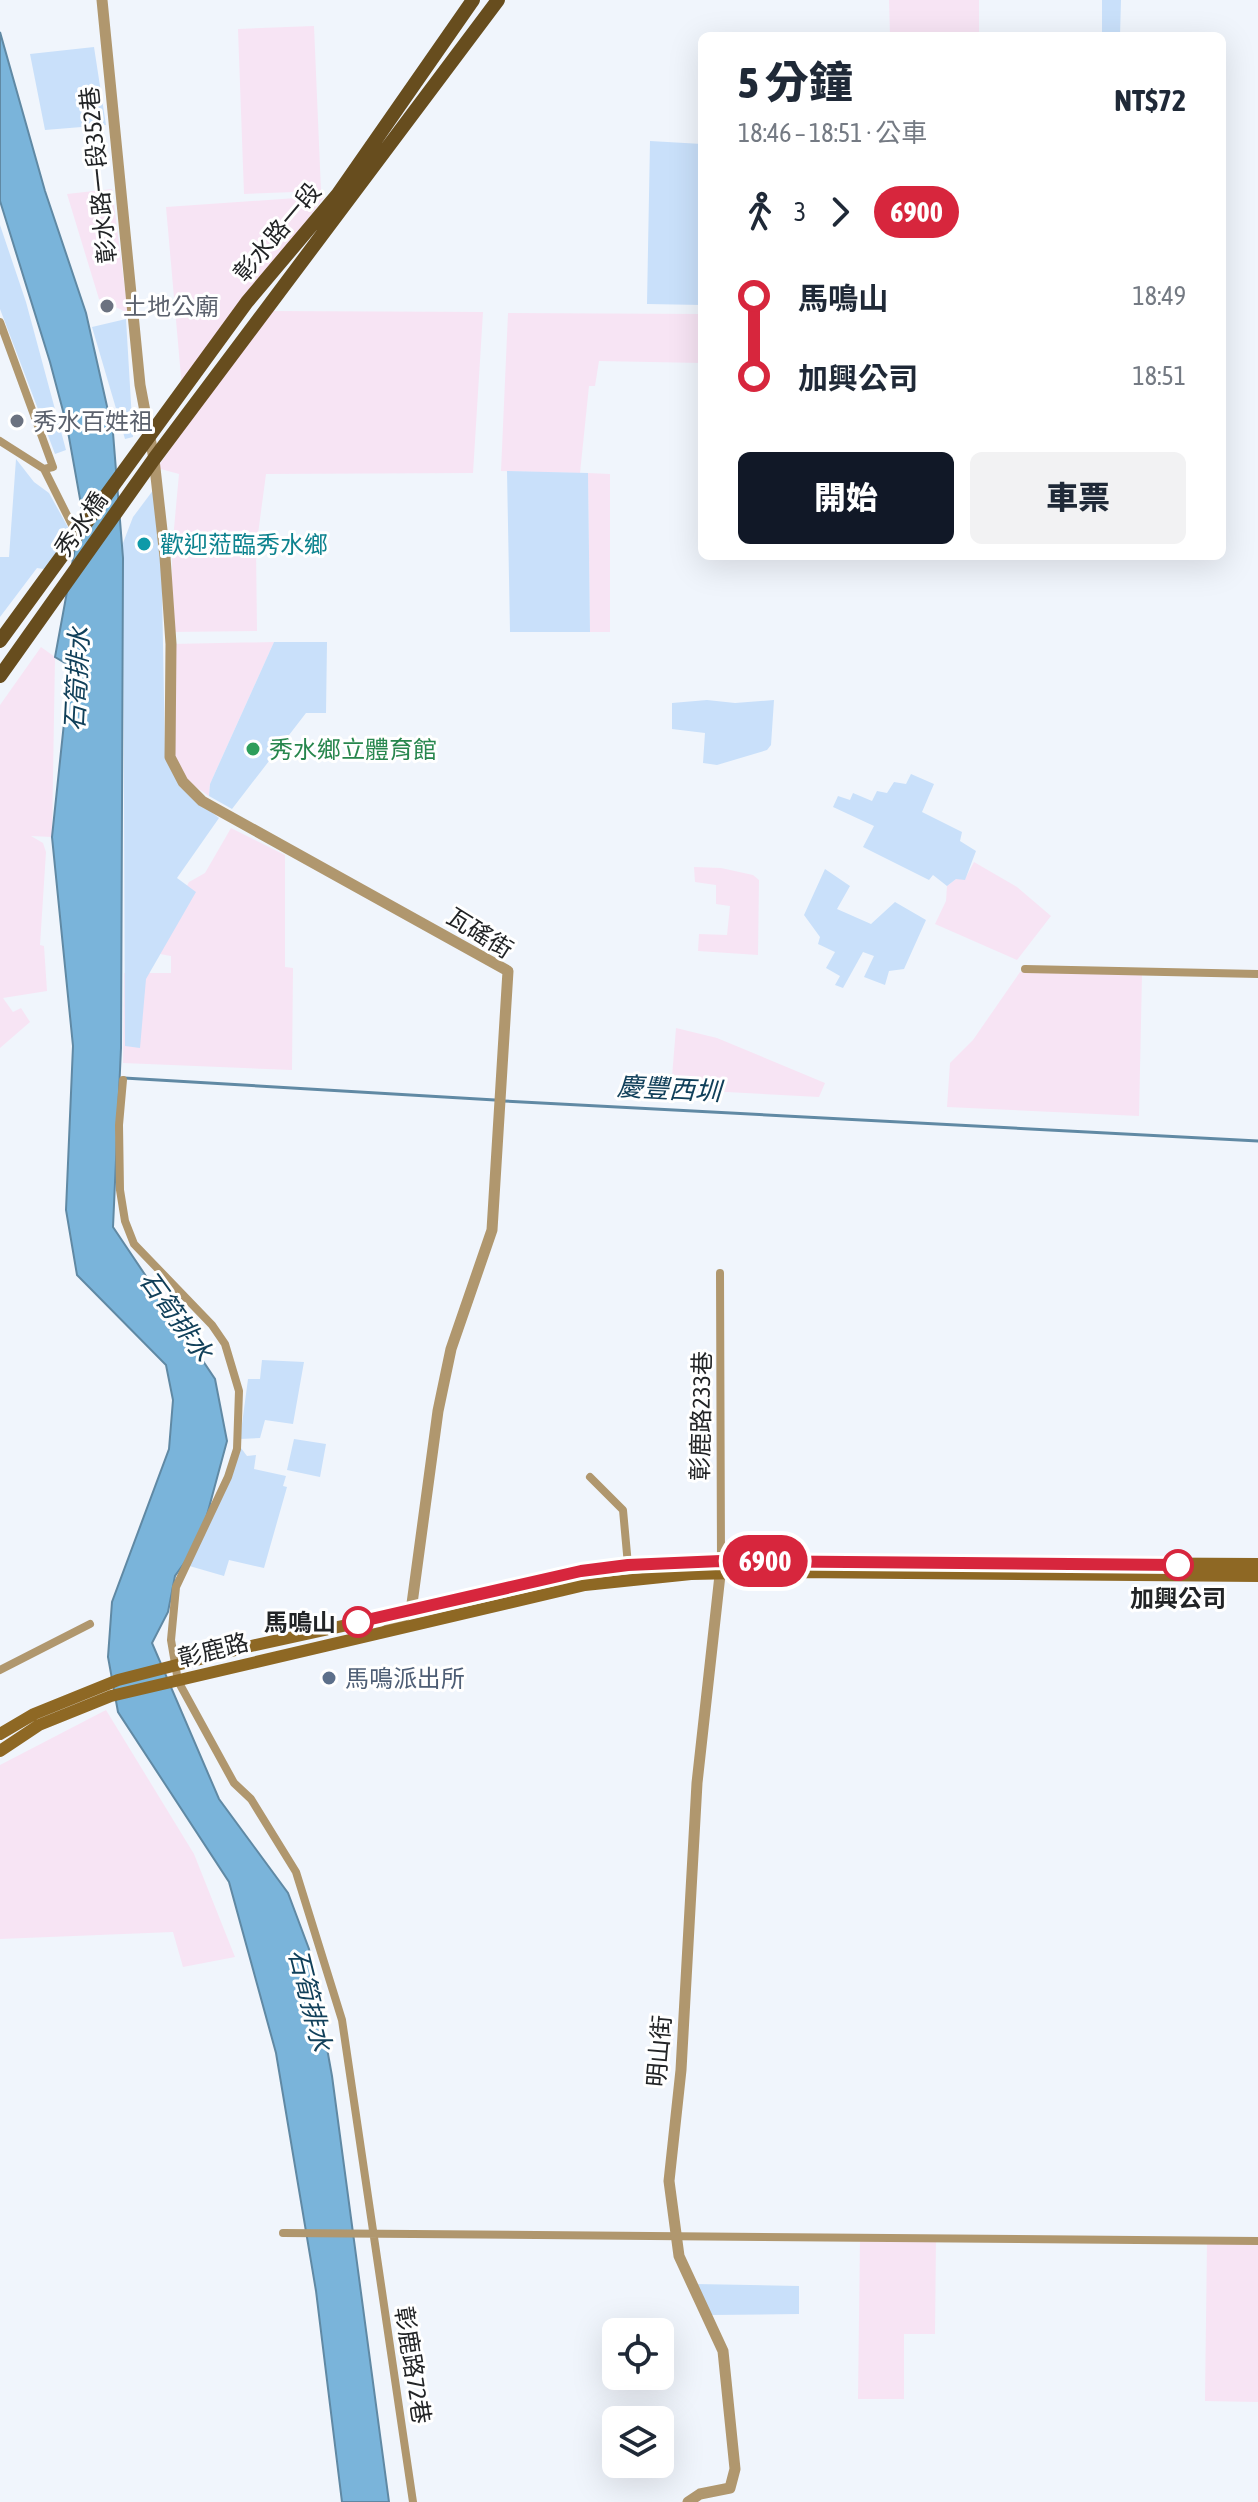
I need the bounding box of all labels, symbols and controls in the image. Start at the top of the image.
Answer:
text: 5 分鐘 [738,57,853,107]
text: NT$72 [1114,83,1186,117]
street label: 彰水路一段352巷 [75,85,121,265]
text: 18:46 – 18:51 · 公車 [738,118,927,148]
street label: 彰水路一段 [228,177,326,287]
icon: walk [738,190,782,234]
icon: forward [818,190,862,234]
text: 6900 [890,196,943,228]
text: 3 [794,197,806,227]
text: 馬鳴山 [798,281,888,315]
text: 18:49 [1132,281,1186,311]
place label: 土地公廟 [123,293,219,320]
marker: 土地公廟 [98,297,116,315]
text: 加興公司 [798,361,918,395]
text: 18:51 [1132,361,1186,391]
place label: 秀水百姓祖 [33,408,153,435]
marker: 秀水百姓祖 [8,412,26,430]
button: 開始 [738,452,954,544]
button: 車票 [970,452,1186,544]
street label: 秀水橋 [49,487,113,561]
place label: 歡迎蒞臨秀水鄉 [160,531,328,558]
marker: 歡迎蒞臨秀水鄉 [135,535,153,553]
water label: 石筍排水 [59,625,95,732]
place label: 秀水鄉立體育館 [269,736,437,763]
marker: 秀水鄉立體育館 [244,740,262,758]
street label: 瓦磘街 [442,902,518,964]
water label: 慶豐西圳 [616,1071,726,1107]
water label: 石筍排水 [133,1265,219,1368]
street label: 彰鹿路233巷 [686,1351,716,1481]
line badge: 6900 [709,1535,821,1587]
text: 6900 [739,1545,791,1577]
marker: 加興公司 [1163,1550,1193,1580]
place label: 加興公司 [1130,1585,1226,1612]
marker: 馬鳴山 [343,1607,373,1637]
place label: 馬鳴山 [264,1609,336,1636]
street label: 彰鹿路 [175,1628,251,1672]
place label: 馬鳴派出所 [345,1665,465,1692]
marker: 馬鳴派出所 [320,1669,338,1687]
water label: 石筍排水 [283,1946,337,2055]
street label: 明山街 [642,2014,676,2088]
street label: 彰鹿路72巷 [390,2304,436,2426]
map controls [602,2318,674,2478]
button: locate [602,2318,674,2390]
button: layers [602,2406,674,2478]

